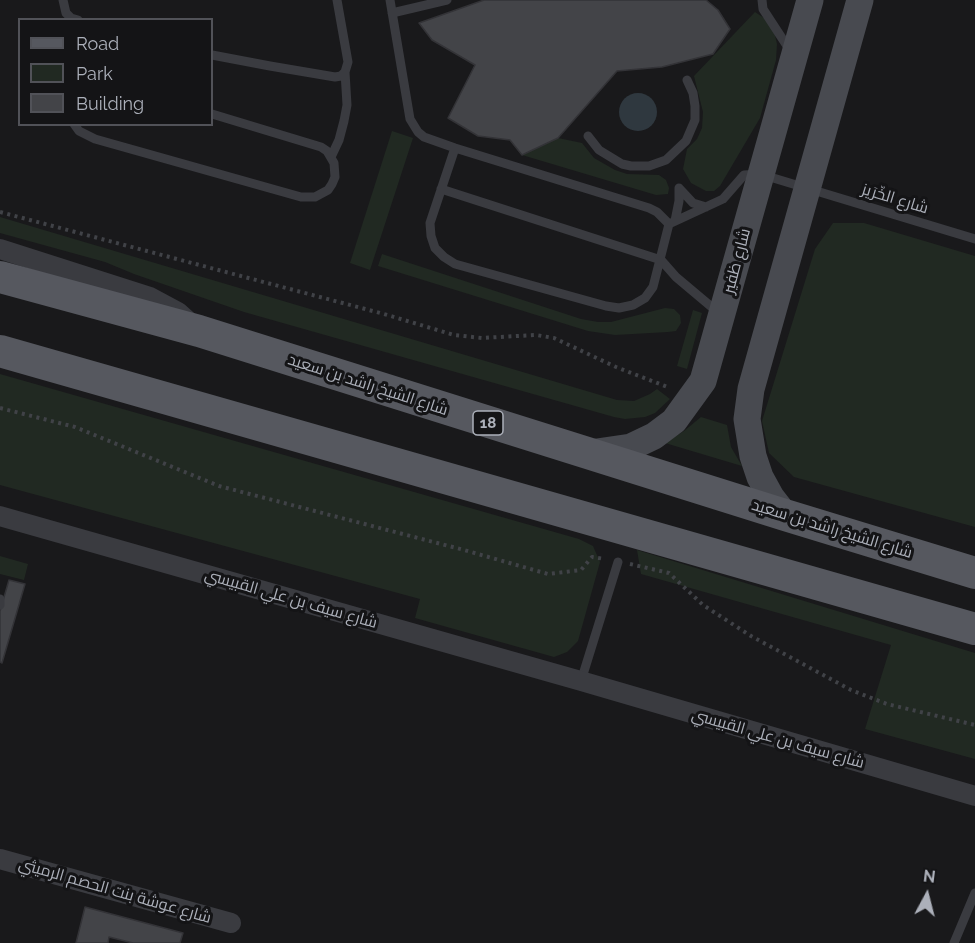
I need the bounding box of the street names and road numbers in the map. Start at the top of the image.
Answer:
street label: شارع الخّرَيز [859,180,931,218]
street label: شارع ظفير [719,226,755,296]
street label: شارع الشيخ راشد بن سعيد [286,350,450,420]
road number: 18 [473,411,503,435]
street label: شارع الشيخ راشد بن سعيد [749,495,915,563]
street label: شارع سيف بن علي القبيسي [203,565,379,633]
street label: شارع سيف بن علي القبيسي [690,705,866,773]
street label: شارع عوشة بنت الحصم الرميثي [17,854,213,928]

